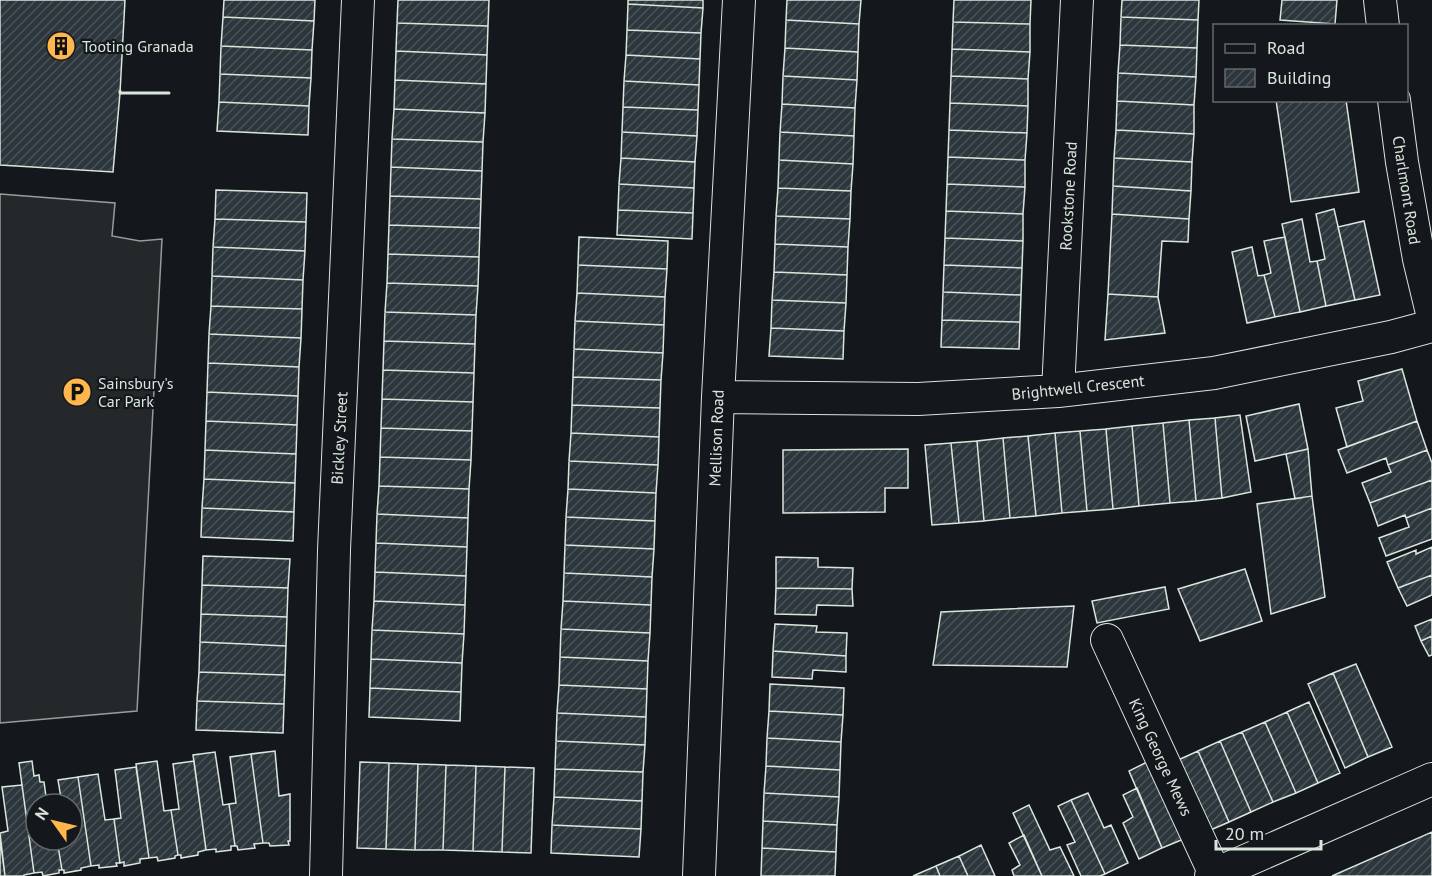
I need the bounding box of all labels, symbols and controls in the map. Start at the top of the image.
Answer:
legend [1213,24,1408,102]
building icon: Tooting Granada [45,30,77,62]
place label: Tooting Granada [82,36,194,56]
text: Road [1267,36,1305,59]
text: Building [1267,66,1331,89]
street label: Charlmont Road [1389,134,1425,246]
street label: Rookstone Road [1055,141,1081,251]
street label: Brightwell Crescent [1011,370,1146,404]
place label: Sainsbury's Car Park [98,373,174,411]
parking icon: Sainsbury's Car Park [61,376,93,408]
street label: Mellison Road [704,389,728,487]
street label: Bickley Street [327,390,351,485]
street label: King George Mews [1125,695,1197,819]
north arrow [24,792,84,852]
text: N [30,804,53,824]
scale bar [1216,813,1321,851]
text: 20 m [1225,822,1264,845]

